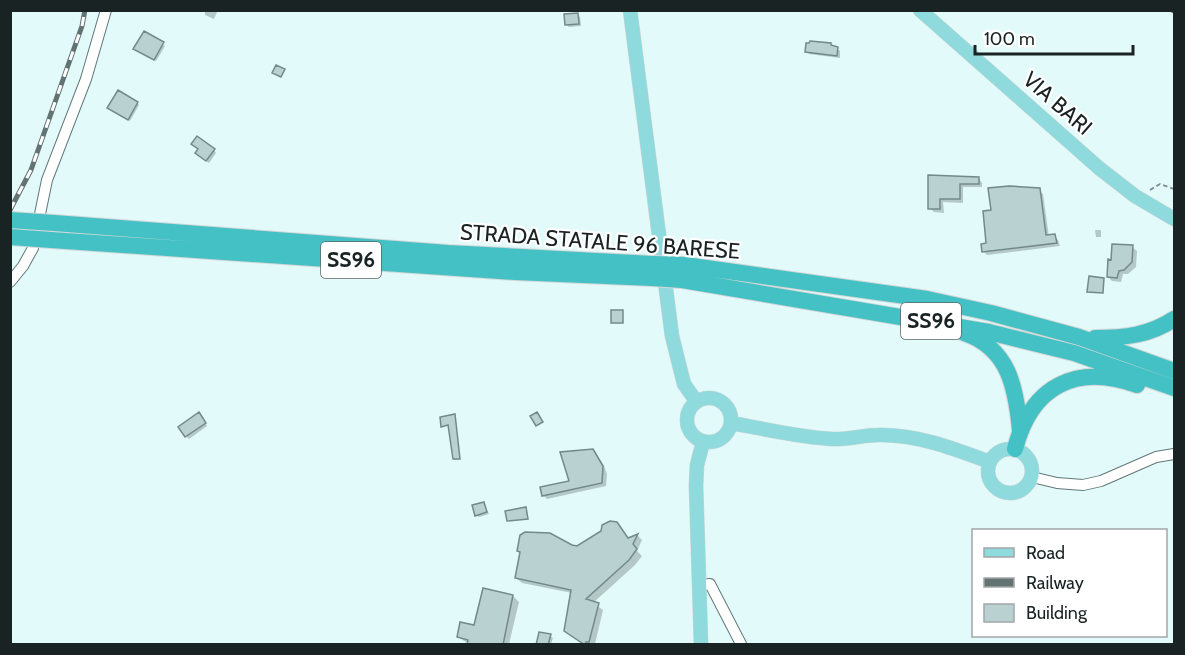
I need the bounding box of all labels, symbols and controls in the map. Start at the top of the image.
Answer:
scale bar [975,18,1132,56]
text: 100 m [984,28,1035,50]
street label: VIA BARI [1017,66,1098,141]
street label: STRADA STATALE 96 BARESE [459,218,741,265]
road number: SS96 [321,242,381,278]
road number: SS96 [901,303,961,339]
legend [972,529,1167,637]
text: Road [1026,542,1065,564]
text: Railway [1026,572,1084,594]
text: Building [1026,602,1088,624]

